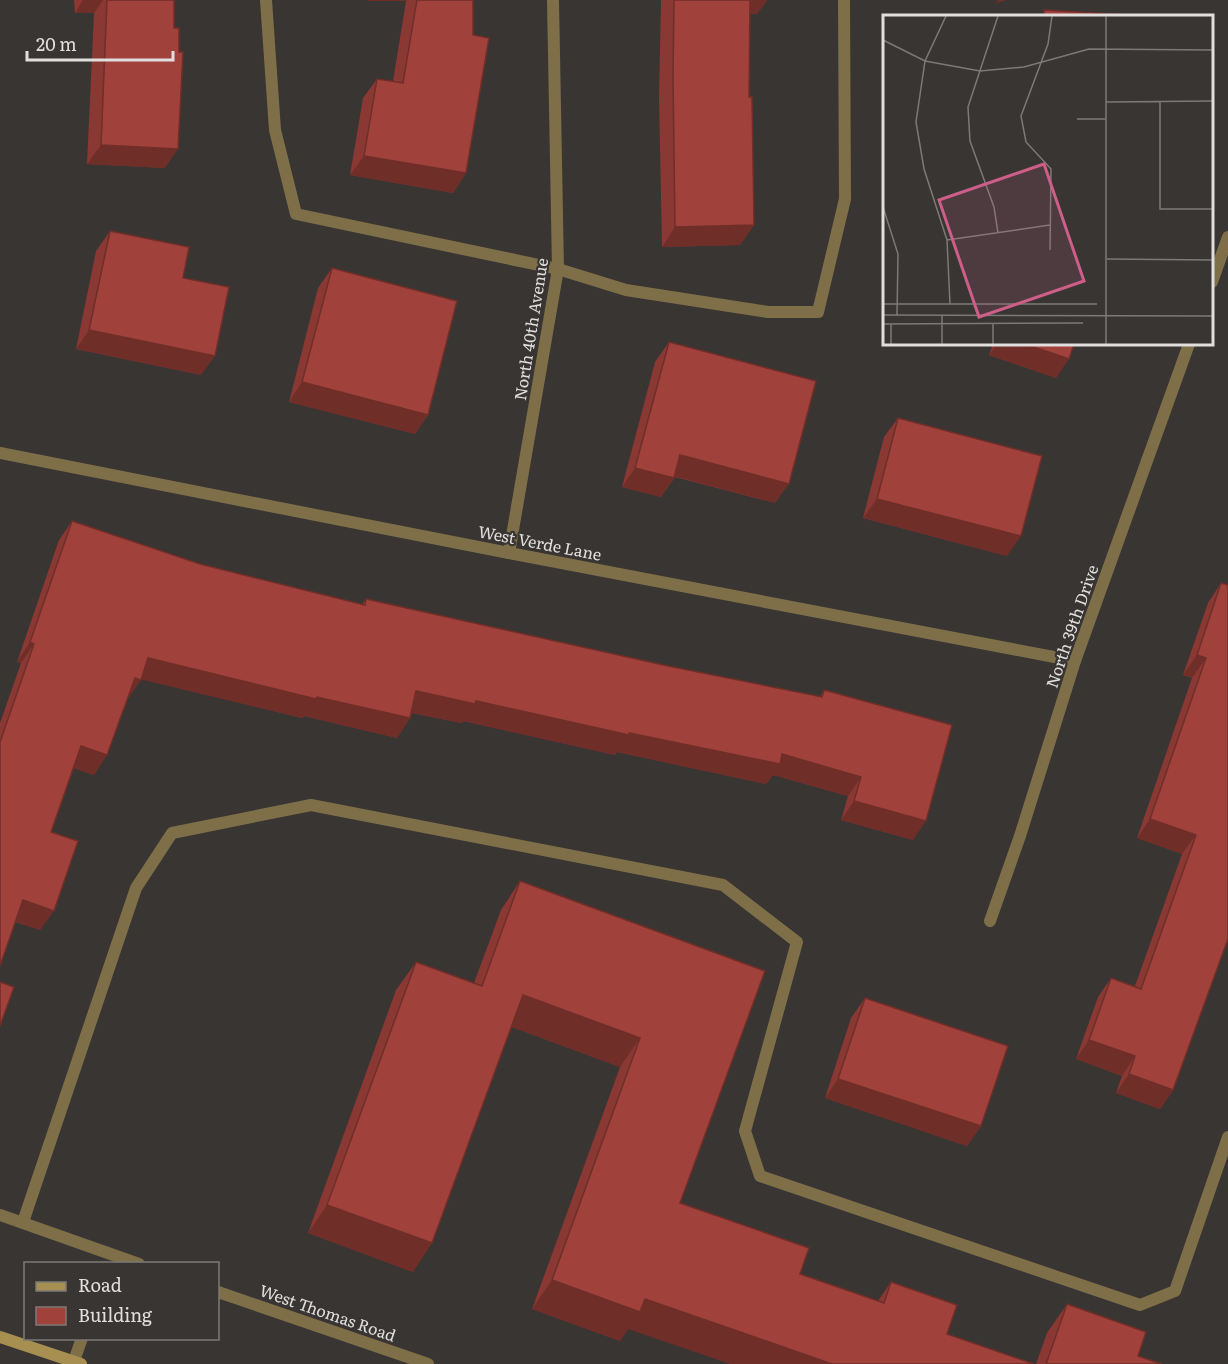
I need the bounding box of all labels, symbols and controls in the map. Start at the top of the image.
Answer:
inset map [883,15,1213,345]
scale bar [27,24,172,62]
text: 20 m [36,30,77,57]
street label: North 40th Avenue [507,256,553,402]
street label: West Verde Lane [476,518,604,566]
street label: North 39th Drive [1039,561,1103,691]
legend [24,1262,219,1340]
text: Road [78,1271,122,1298]
street label: West Thomas Road [257,1277,400,1347]
text: Building [78,1301,153,1328]

